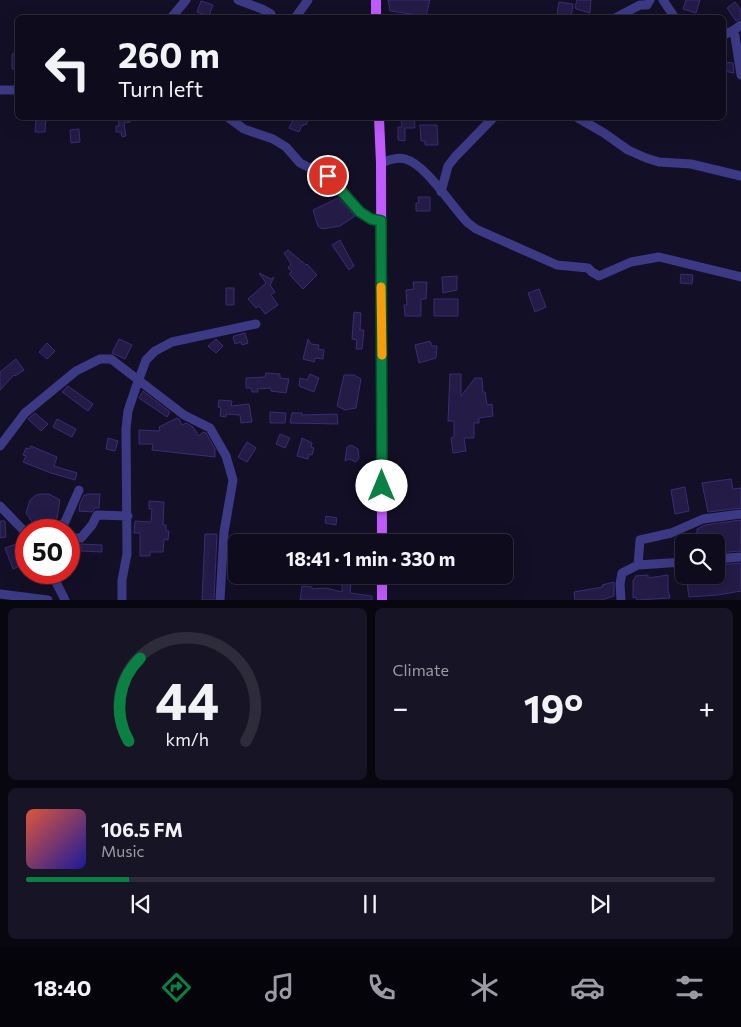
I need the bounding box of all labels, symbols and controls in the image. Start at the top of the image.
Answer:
text: 260 m [118,32,220,75]
icon: left [35,35,100,100]
text: Turn left [118,75,203,102]
pin [307,155,349,197]
icon: arrive [314,162,342,190]
position arrow [355,459,407,511]
speed limit sign: 50 [15,519,80,584]
map controls [675,534,725,584]
button: search [675,534,725,584]
text: 18:41 · 1 min · 330 m [286,547,455,570]
text: Climate [393,660,449,679]
text: 44 [155,667,219,731]
text: 19° [524,684,583,731]
text: − [393,690,408,724]
text: + [699,690,715,724]
text: km/h [166,728,209,750]
text: 106.5 FM [101,818,183,841]
text: Music [101,841,145,860]
icon: previous [127,890,155,918]
icon: pause [356,890,384,918]
icon: next [586,890,614,918]
icon: directions [159,970,194,1005]
icon: music [262,970,297,1005]
icon: phone [364,970,399,1005]
icon: climate [467,970,502,1005]
icon: car [570,970,605,1005]
icon: filters [672,970,707,1005]
text: 18:40 [34,974,91,1001]

